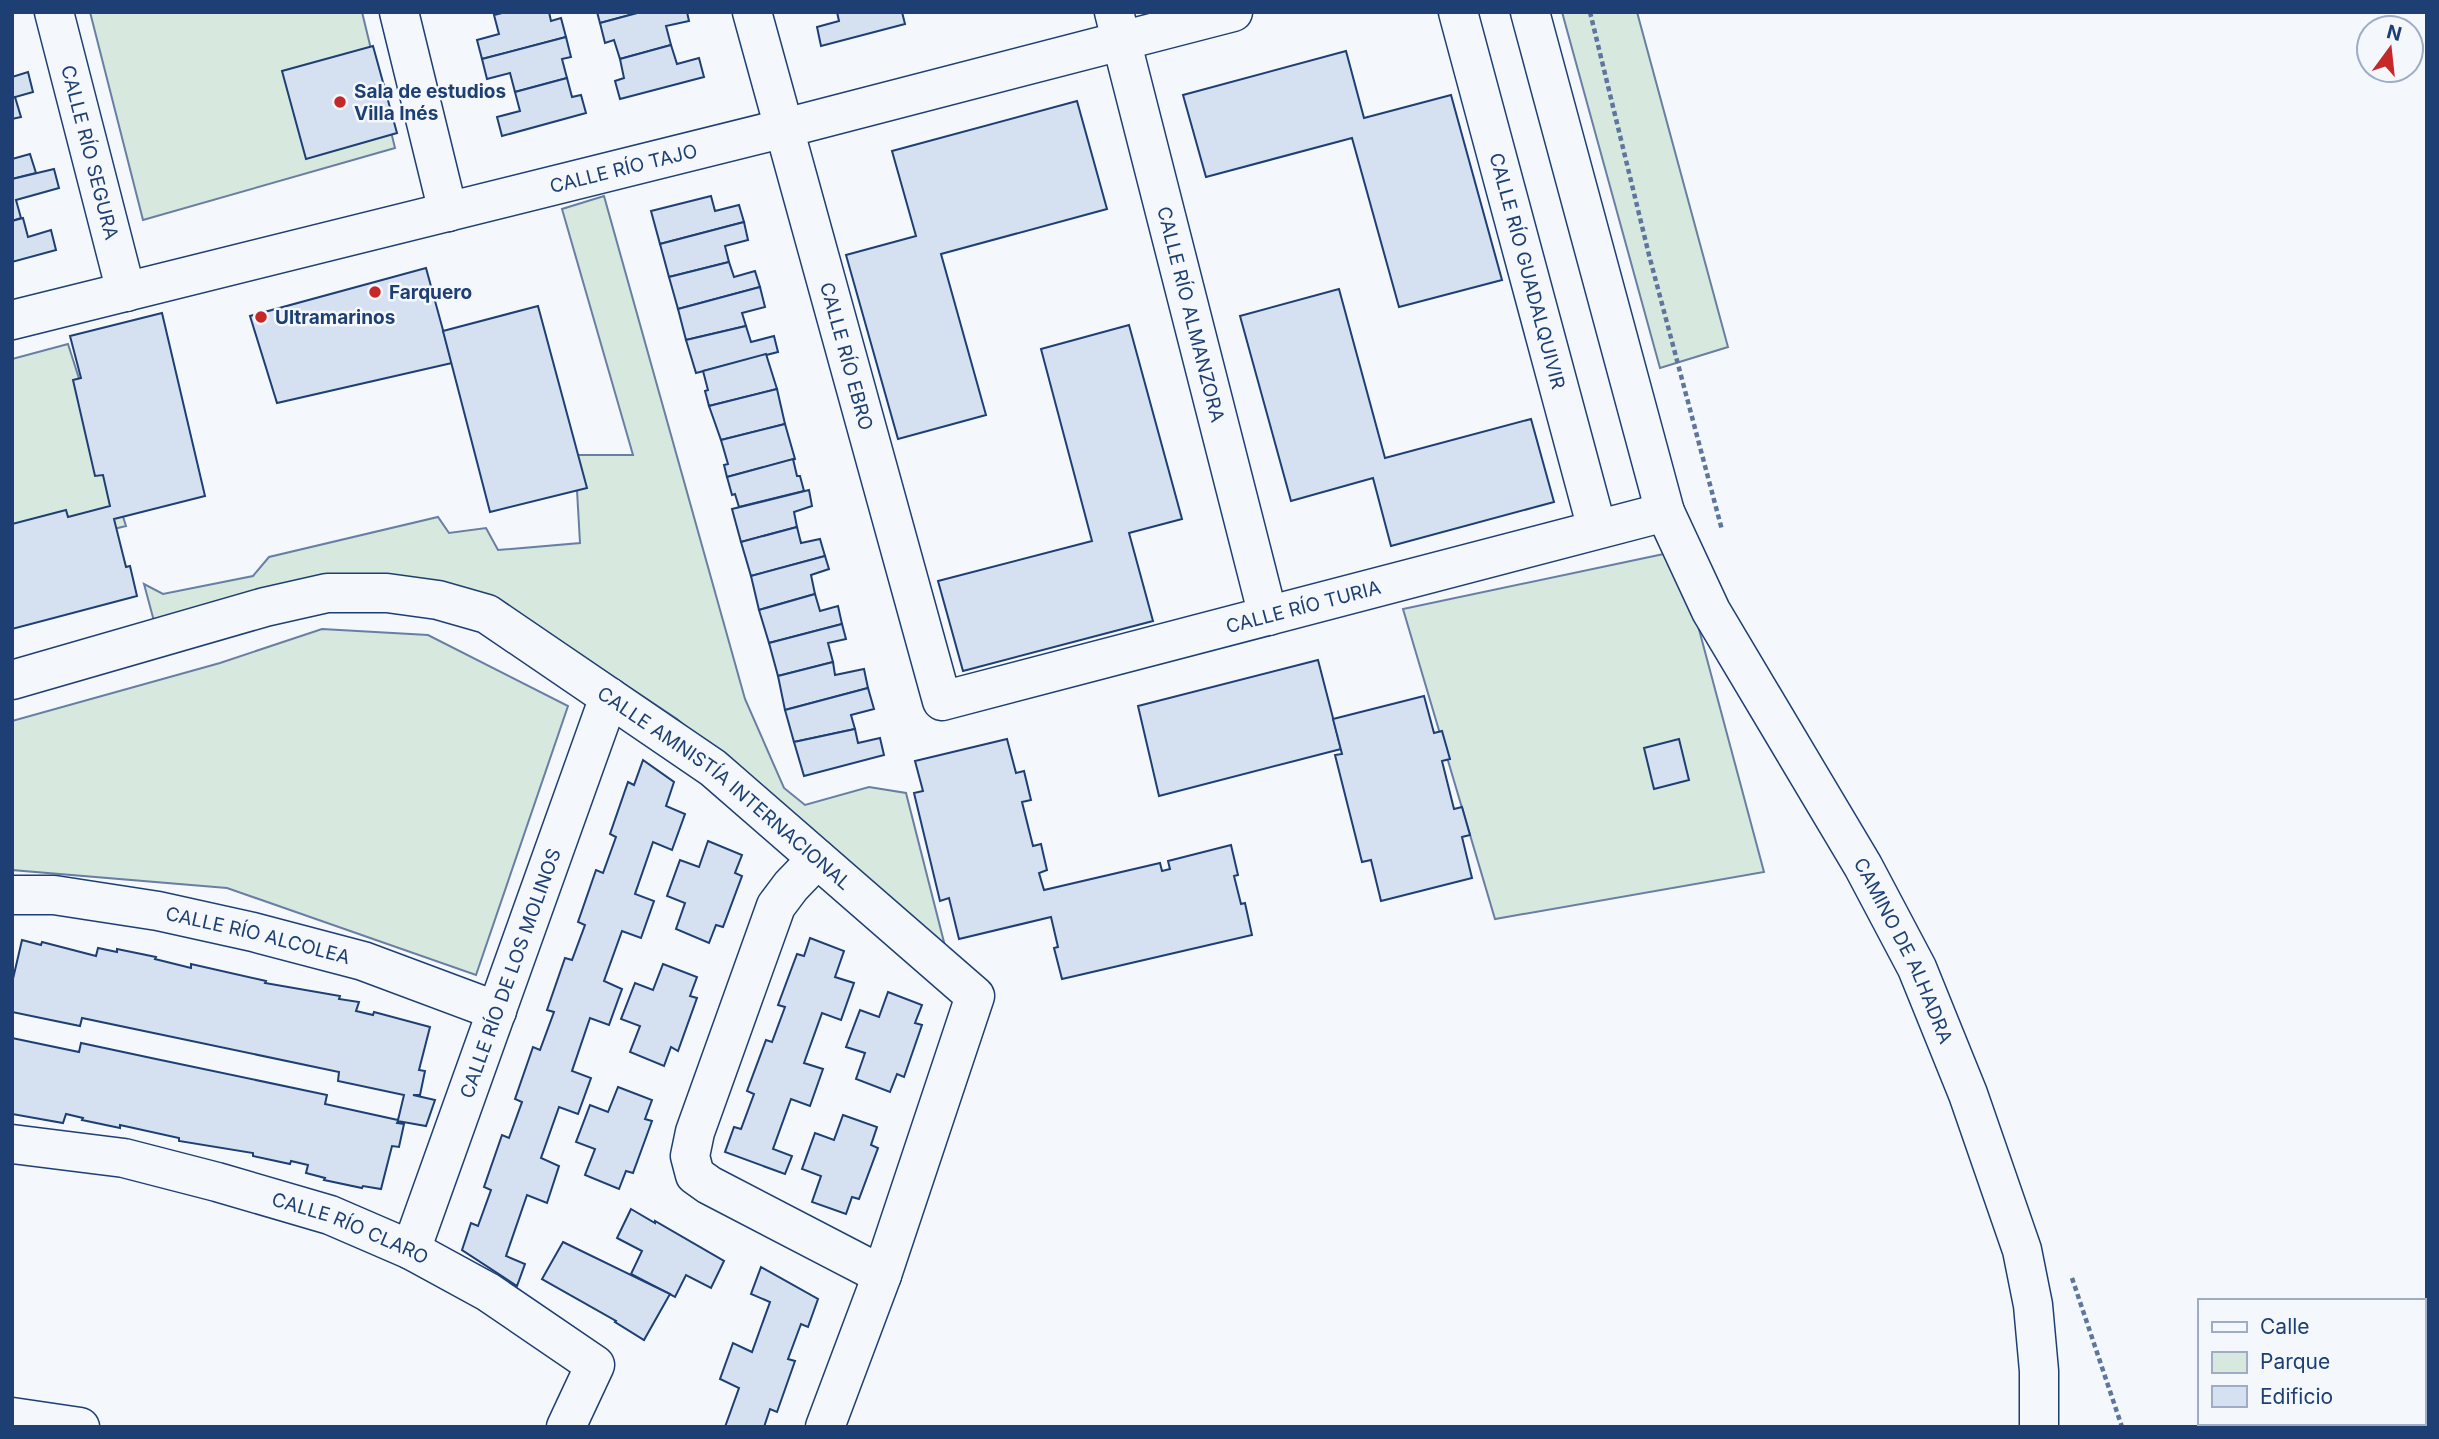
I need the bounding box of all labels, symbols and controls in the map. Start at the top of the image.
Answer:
north arrow [2355,14,2425,84]
text: N [2384,20,2404,46]
street label: CALLE RÍO SEGURA [56,63,123,242]
place label: Sala de estudios Villa Inés [354,80,506,125]
marker: Sala de estudios Villa Inés [332,94,348,110]
street label: CALLE RÍO TAJO [547,139,700,198]
street label: CALLE RÍO GUADALQUIVIR [1484,150,1570,392]
street label: CALLE RÍO ALMANZORA [1152,204,1229,425]
street label: CALLE RÍO EBRO [815,280,878,433]
place label: Farquero [389,281,472,304]
marker: Farquero [367,284,383,300]
place label: Ultramarinos [275,306,395,329]
marker: Ultramarinos [253,309,269,325]
street label: CALLE RÍO TURIA [1223,576,1383,638]
street label: CALLE AMNISTÍA INTERNACIONAL [593,682,856,895]
street label: CALLE RÍO DE LOS MOLINOS [455,845,566,1101]
street label: CAMINO DE ALHADRA [1849,854,1957,1047]
street label: CALLE RÍO ALCOLEA [163,902,353,969]
street label: CALLE RÍO CLARO [269,1188,432,1269]
legend [2198,1299,2425,1425]
text: Calle [2260,1314,2310,1339]
text: Parque [2260,1349,2330,1374]
text: Edificio [2260,1384,2333,1409]

